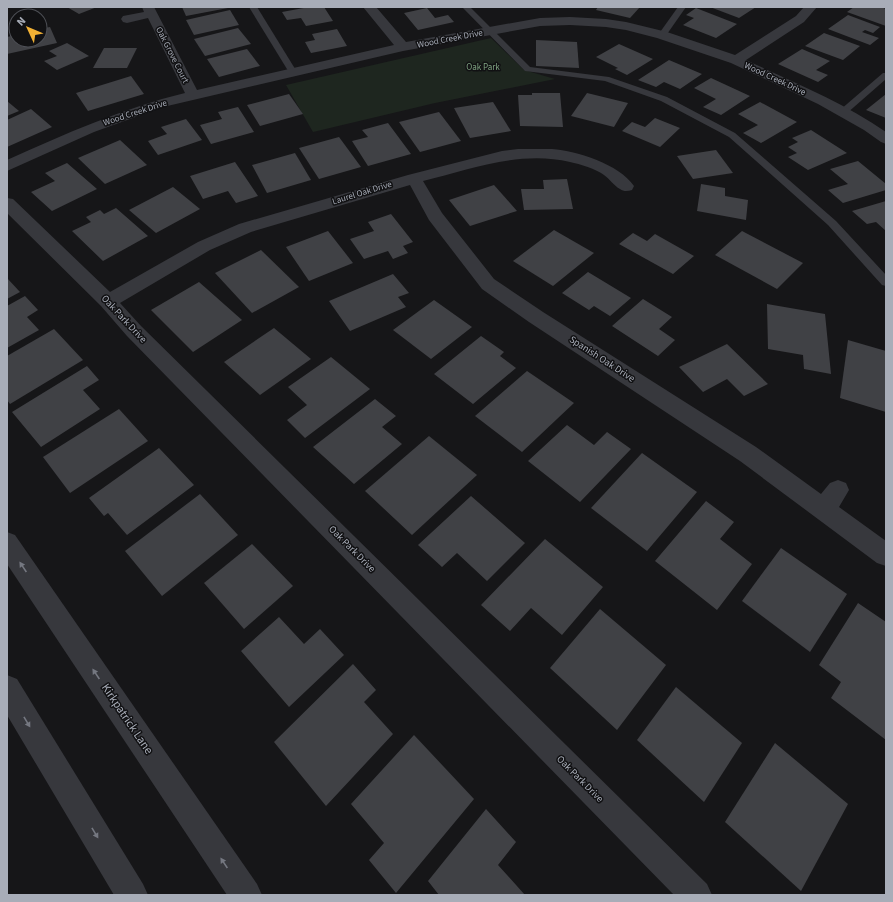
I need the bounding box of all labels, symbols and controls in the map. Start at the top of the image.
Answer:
north arrow [8,8,48,48]
text: N [13,14,29,29]
street label: Oak Grove Court [152,25,192,85]
street label: Wood Creek Drive [416,26,484,52]
street label: Wood Creek Drive [742,59,808,99]
park label: Oak Park [466,61,500,74]
street label: Wood Creek Drive [101,96,169,129]
street label: Laurel Oak Drive [331,178,394,208]
street label: Oak Park Drive [98,292,150,346]
street label: Spanish Oak Drive [566,333,638,385]
street label: Oak Park Drive [325,522,379,576]
one-way arrow [19,561,27,572]
one-way arrow [92,669,100,679]
street label: Kirkpatrick Lane [97,680,157,758]
one-way arrow [24,716,31,728]
street label: Oak Park Drive [553,752,607,806]
one-way arrow [91,827,98,839]
one-way arrow [220,858,228,868]

